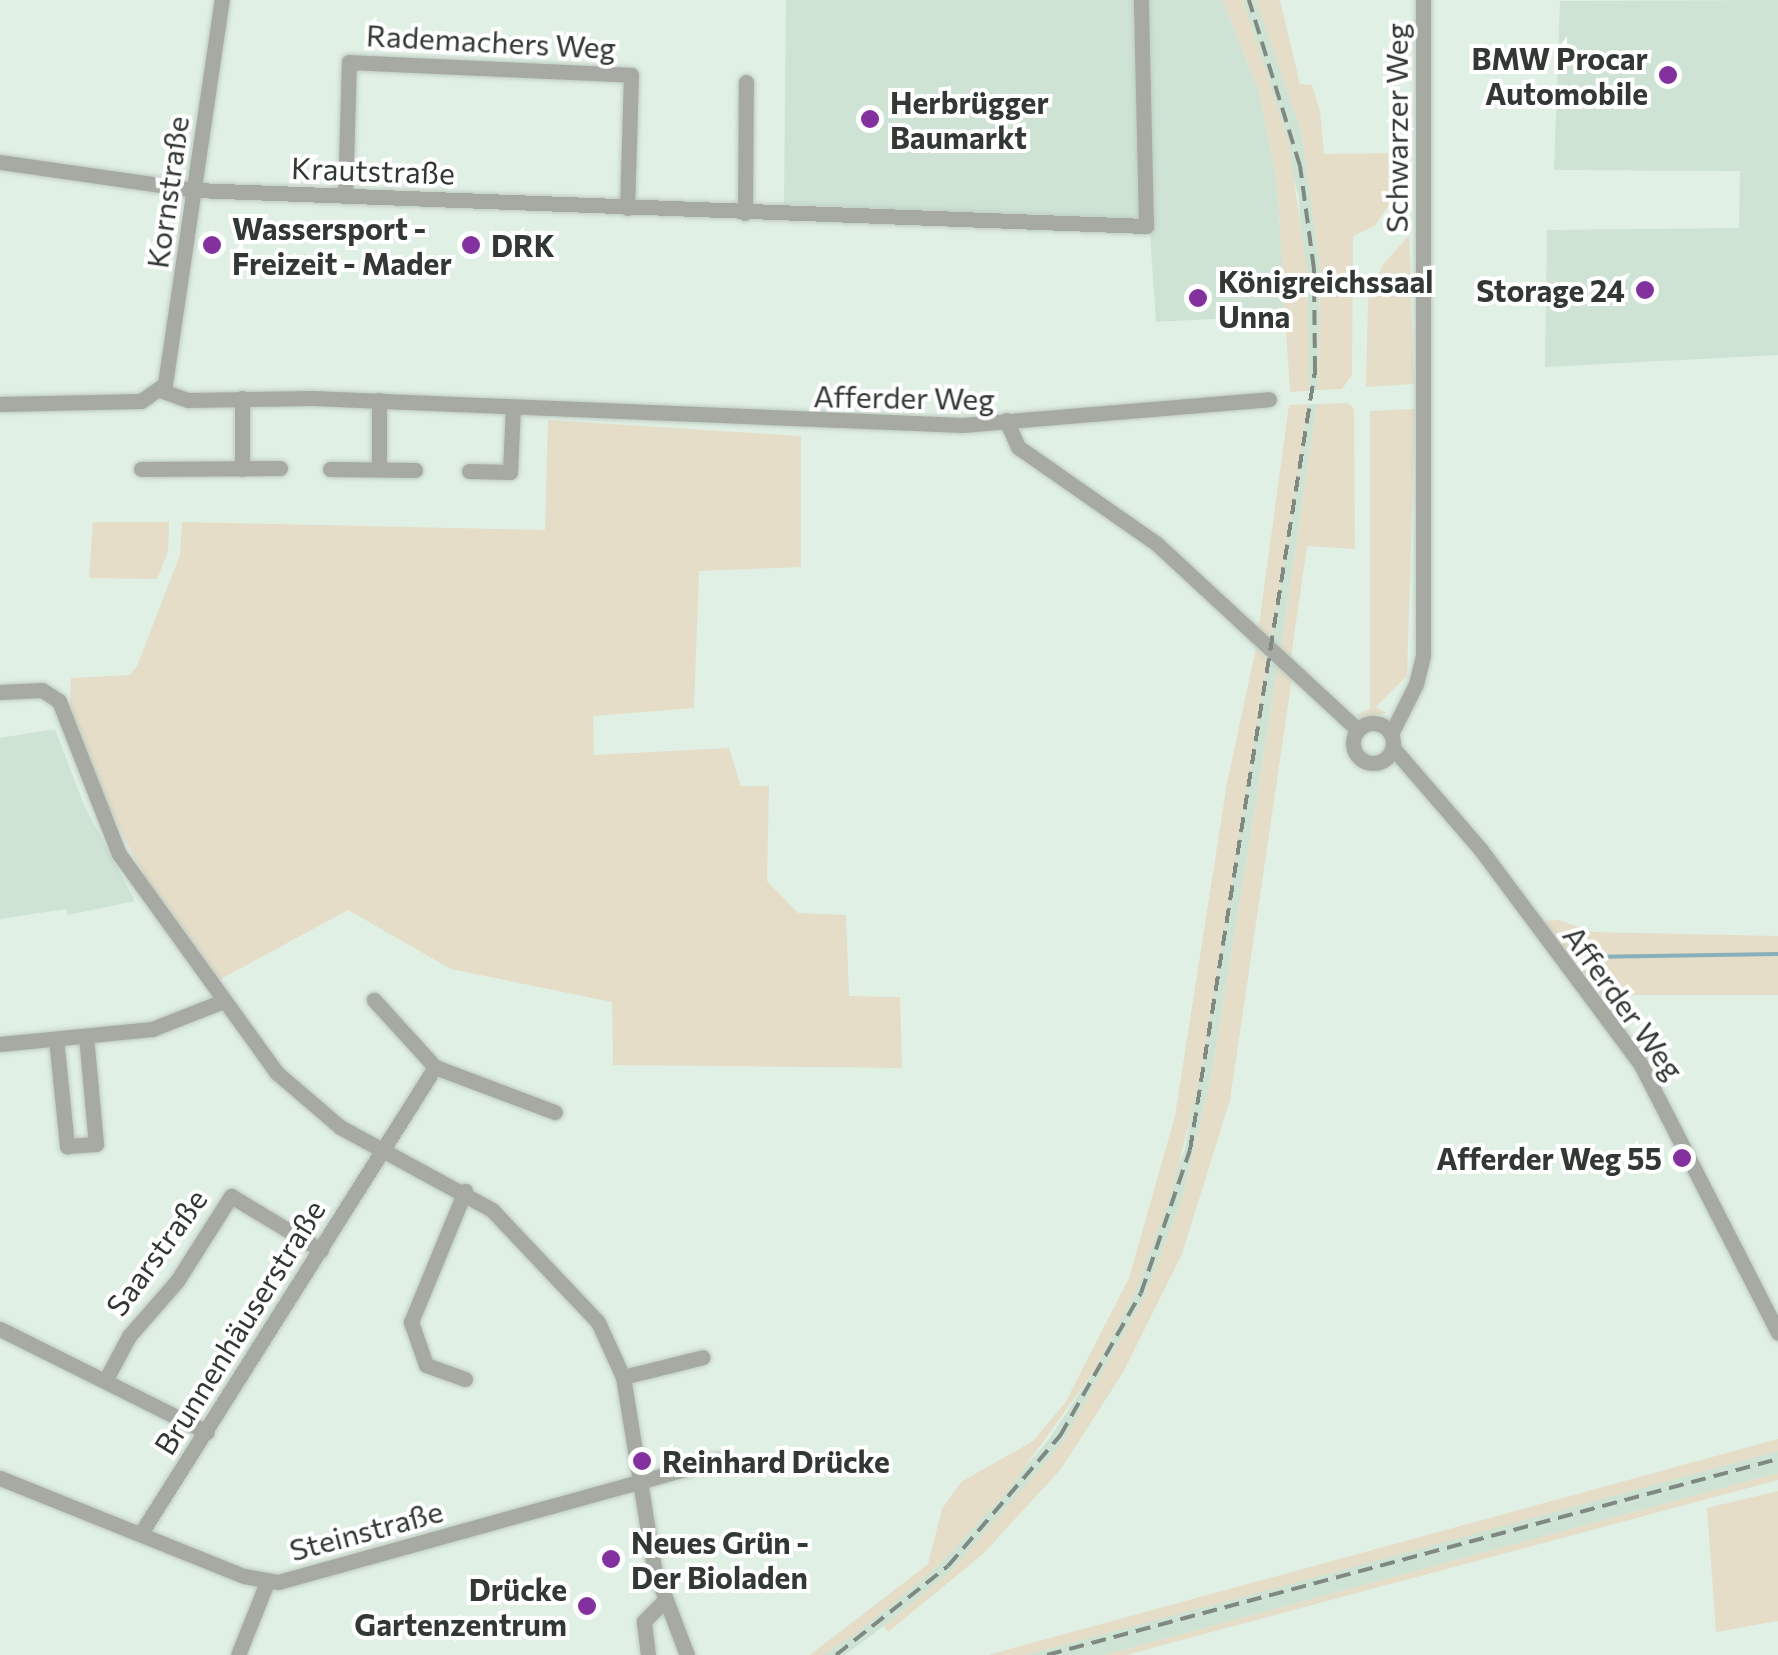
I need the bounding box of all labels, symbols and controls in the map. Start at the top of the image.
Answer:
street label: Rademachers Weg [365,16,617,66]
street label: Schwarzer Weg [1378,23,1414,233]
place label: BMW Procar Automobile [1471,40,1648,110]
marker: BMW Procar Automobile [1657,64,1679,86]
place label: Herbrügger Baumarkt [890,84,1049,154]
marker: Herbrügger Baumarkt [859,108,881,130]
street label: Kornstraße [138,114,196,270]
street label: Krautstraße [291,149,455,191]
place label: Wassersport - Freizeit - Mader [232,210,452,280]
place label: DRK [491,227,555,263]
marker: Wassersport - Freizeit - Mader [201,234,223,256]
marker: DRK [460,234,482,256]
place label: Königreichssaal Unna [1218,263,1433,334]
place label: Storage 24 [1476,272,1625,308]
marker: Storage 24 [1634,279,1656,301]
marker: Königreichssaal Unna [1187,287,1209,309]
street label: Afferder Weg [813,377,995,417]
street label: Afferder Weg [1556,918,1692,1086]
place label: Afferder Weg 55 [1436,1140,1662,1176]
marker: Afferder Weg 55 [1671,1147,1693,1169]
street label: Saarstraße [98,1182,214,1322]
street label: Brunnenhäuserstraße [146,1193,332,1461]
place label: Reinhard Drücke [662,1443,890,1479]
marker: Reinhard Drücke [631,1450,653,1472]
street label: Steinstraße [285,1492,447,1568]
place label: Neues Grün - Der Bioladen [631,1524,809,1594]
marker: Neues Grün - Der Bioladen [600,1548,622,1570]
place label: Drücke Gartenzentrum [354,1571,567,1642]
marker: Drücke Gartenzentrum [576,1595,598,1617]

